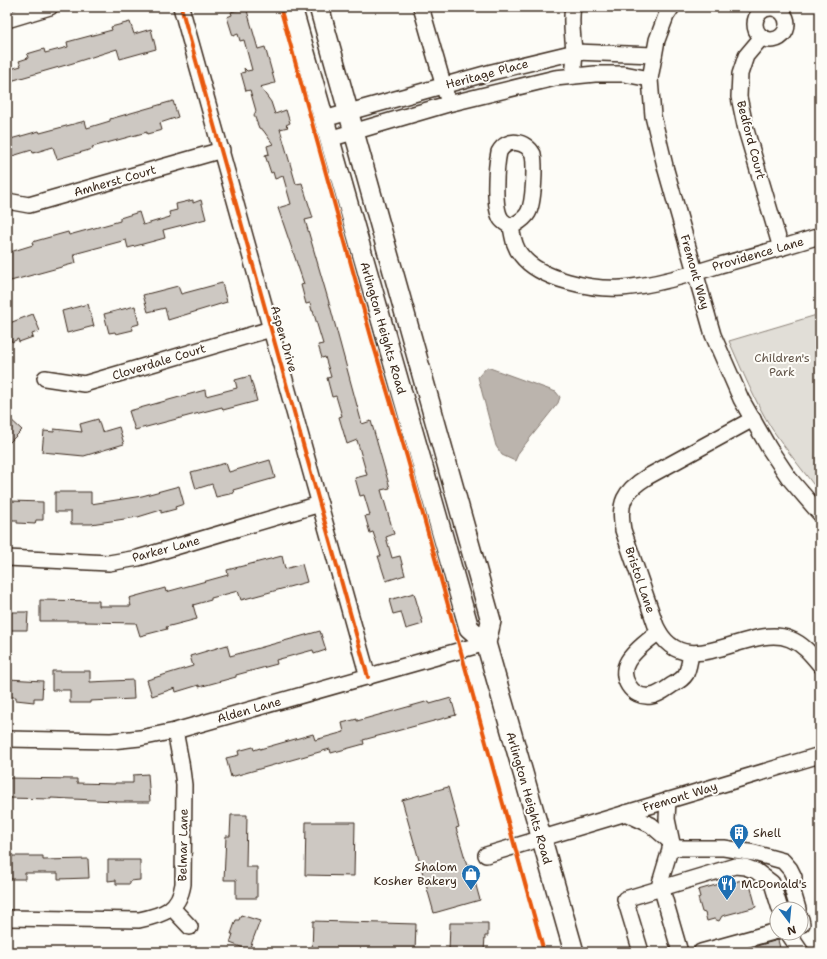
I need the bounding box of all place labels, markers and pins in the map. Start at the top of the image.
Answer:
building icon: Shell [728,822,750,850]
place label: Shell [753,825,781,841]
place label: Shalom Kosher Bakery [374,859,457,889]
shop icon: Shalom Kosher Bakery [460,863,482,891]
restaurant icon: McDonald's [716,873,738,901]
place label: McDonald's [741,876,807,892]

